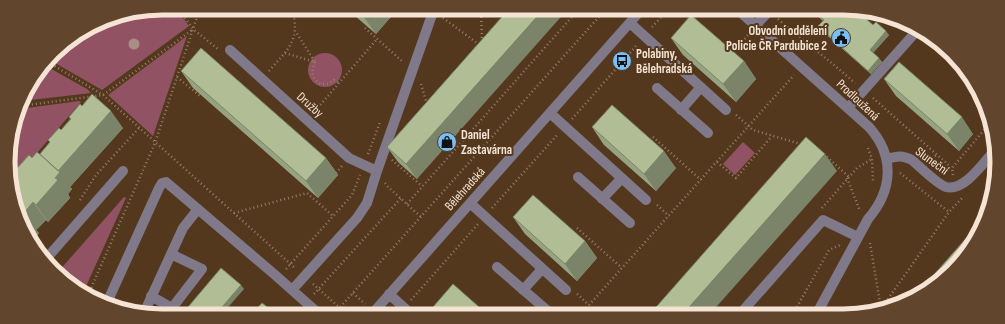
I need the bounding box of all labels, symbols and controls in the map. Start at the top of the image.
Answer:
place label: Obvodní oddělení Policie ČR Pardubice 2 [726,23,827,54]
public building icon: Obvodní oddělení Policie ČR Pardubice 2 [830,27,852,49]
place label: Polabiny, Bělehradská [636,46,692,77]
bus stop icon: Polabiny, Bělehradská [611,50,633,72]
street label: Prodloužená [833,76,883,124]
street label: Družby [293,89,327,121]
place label: Daniel Zastavárna [461,127,512,158]
shop icon: Daniel Zastavárna [436,131,458,153]
street label: Sluneční [912,144,952,179]
street label: Bělehradská [441,164,489,214]

